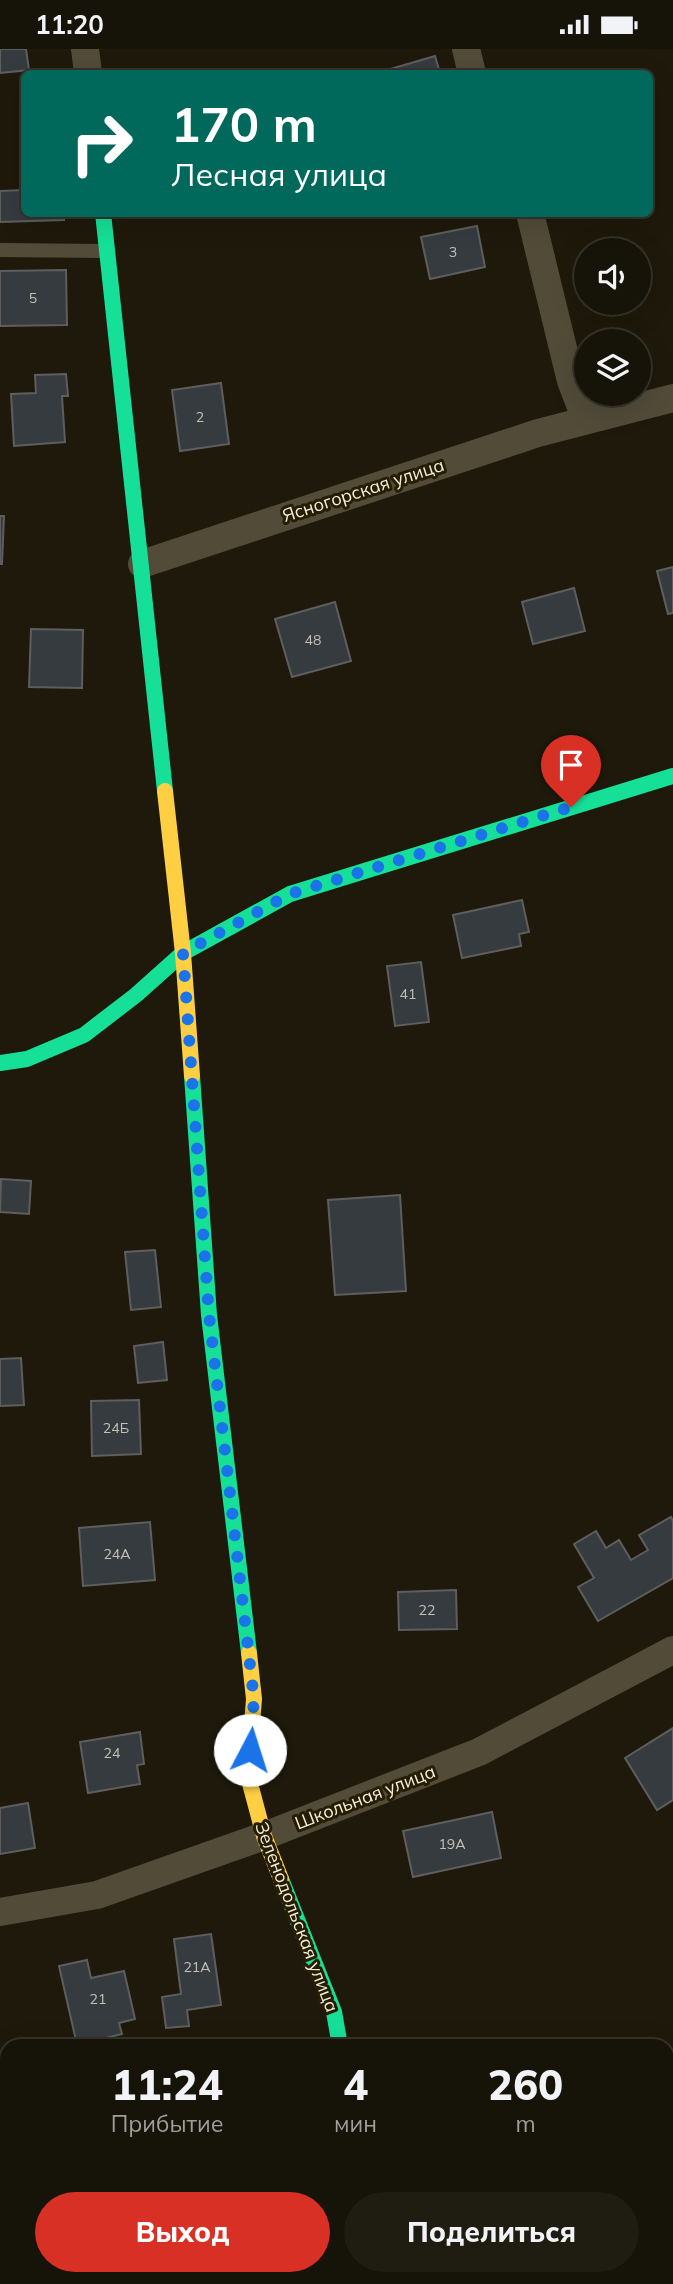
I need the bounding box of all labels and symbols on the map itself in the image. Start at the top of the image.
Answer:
house number: 3 [449,243,457,261]
house number: 5 [29,289,37,307]
house number: 2 [196,408,204,426]
street label: Ясногорская улица [279,453,447,527]
house number: 48 [305,631,321,649]
pin [541,735,601,807]
house number: 41 [400,985,416,1003]
house number: 24Б [103,1419,129,1437]
house number: 24А [103,1545,131,1563]
house number: 22 [419,1601,435,1619]
position arrow [213,1713,287,1787]
house number: 24 [104,1744,121,1762]
street label: Школьная улица [291,1760,439,1834]
street label: Зеленодольская улица [250,1819,344,2015]
house number: 19А [438,1835,466,1853]
house number: 21А [183,1958,211,1976]
house number: 21 [90,1990,106,2008]

